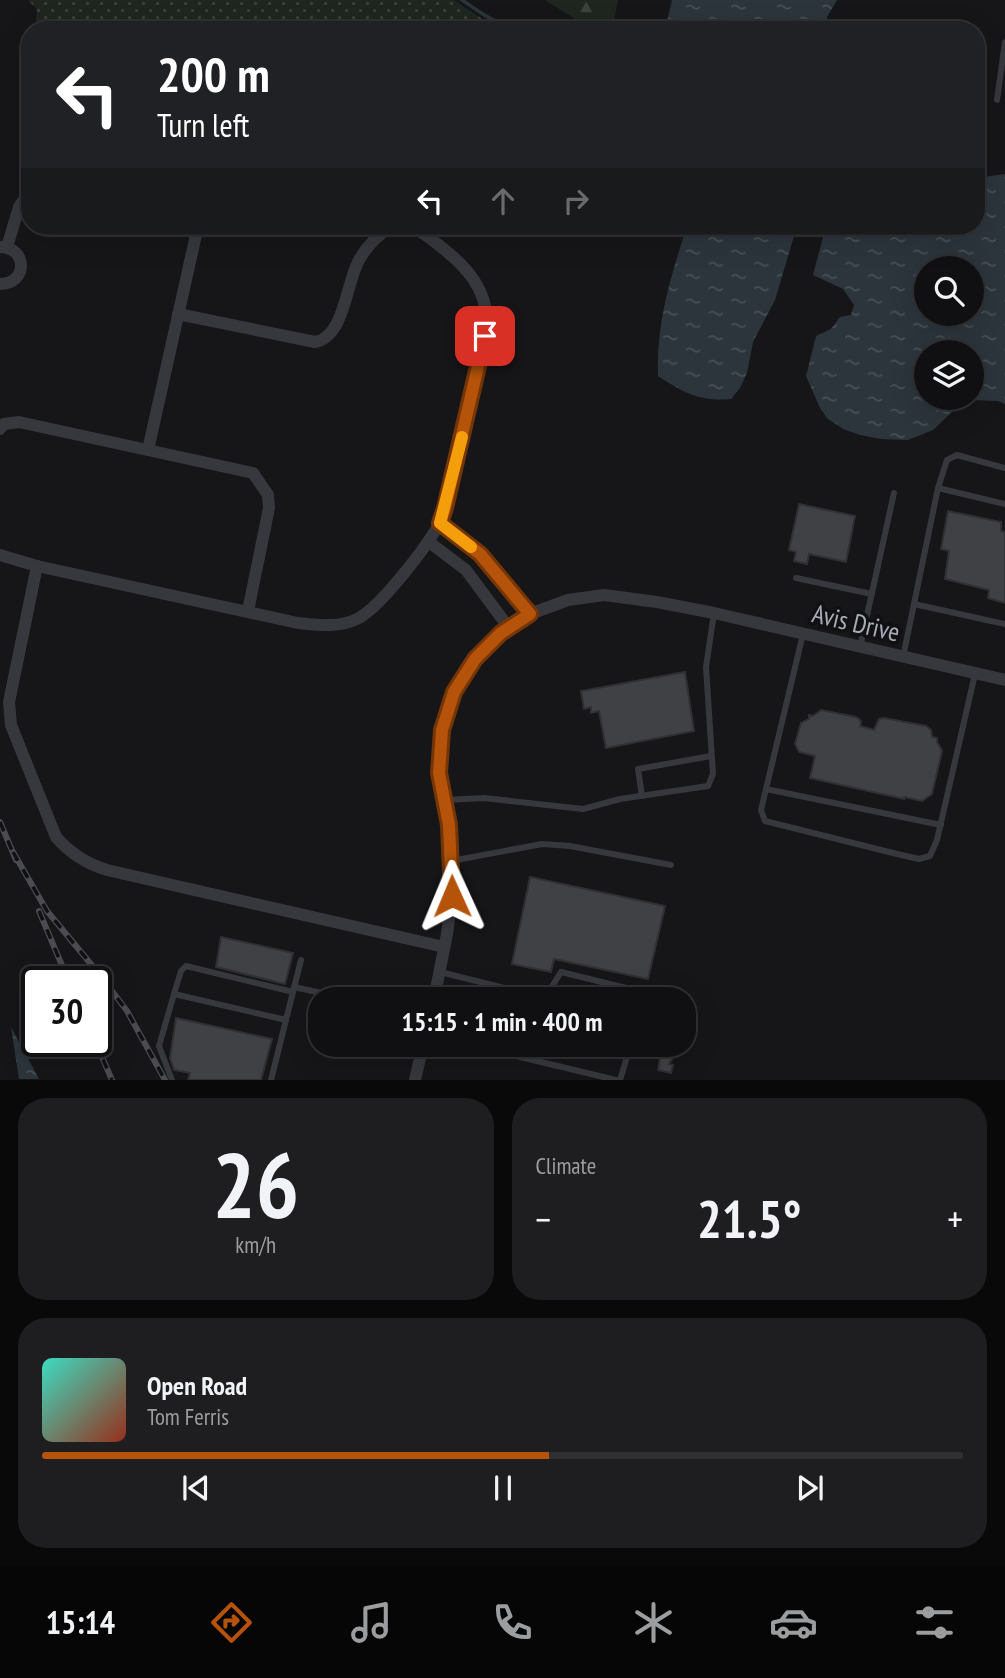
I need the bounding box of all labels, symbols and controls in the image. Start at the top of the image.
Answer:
text: 200 m [157,42,270,106]
icon: left [42,49,133,140]
text: Turn left [157,104,249,146]
icon: left [411,182,449,220]
icon: ahead [484,182,522,220]
icon: right [557,182,595,220]
map controls [914,256,984,410]
button: search [914,256,984,326]
pin [455,306,515,366]
icon: arrive [466,317,504,355]
button: layers [914,340,984,410]
street label: Avis Drive [809,596,903,649]
position arrow [415,859,489,933]
speed limit sign: 30 [21,966,112,1057]
text: 15:15 · 1 min · 400 m [402,1005,602,1038]
text: 26 [212,1125,299,1243]
text: Climate [536,1151,596,1180]
text: 21.5° [697,1185,802,1252]
text: − [536,1194,551,1243]
text: + [947,1194,963,1243]
text: km/h [235,1230,276,1259]
text: Open Road [147,1369,247,1402]
text: Tom Ferris [147,1402,229,1431]
icon: previous [177,1469,215,1507]
icon: pause [484,1469,522,1507]
icon: next [791,1469,829,1507]
icon: directions [207,1598,256,1647]
icon: music [347,1598,396,1647]
icon: phone [488,1598,537,1647]
icon: climate [629,1598,678,1647]
icon: car [769,1598,818,1647]
icon: filters [910,1598,959,1647]
text: 15:14 [46,1601,115,1643]

